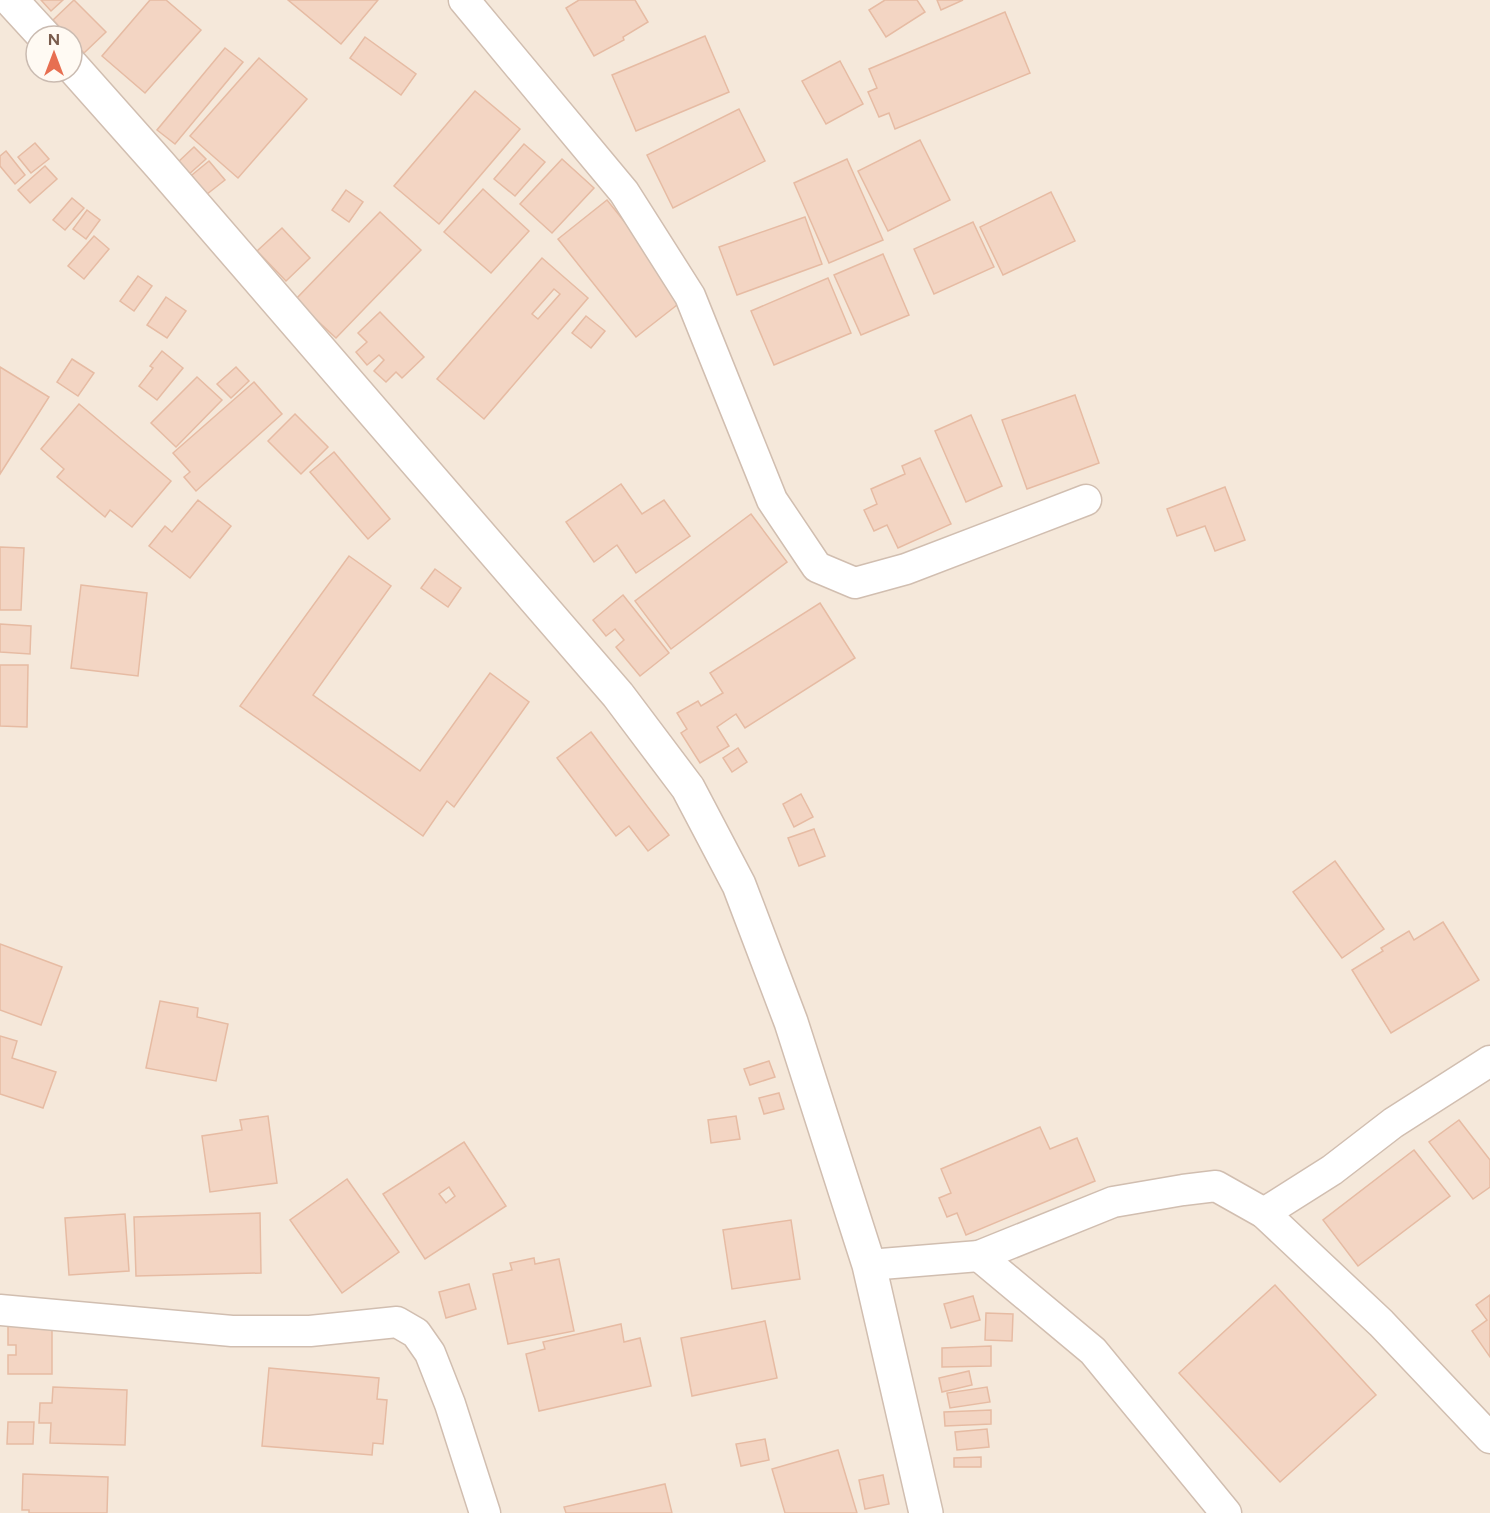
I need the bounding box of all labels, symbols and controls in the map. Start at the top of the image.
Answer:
north arrow [24,24,84,84]
text: N [48,30,60,49]

